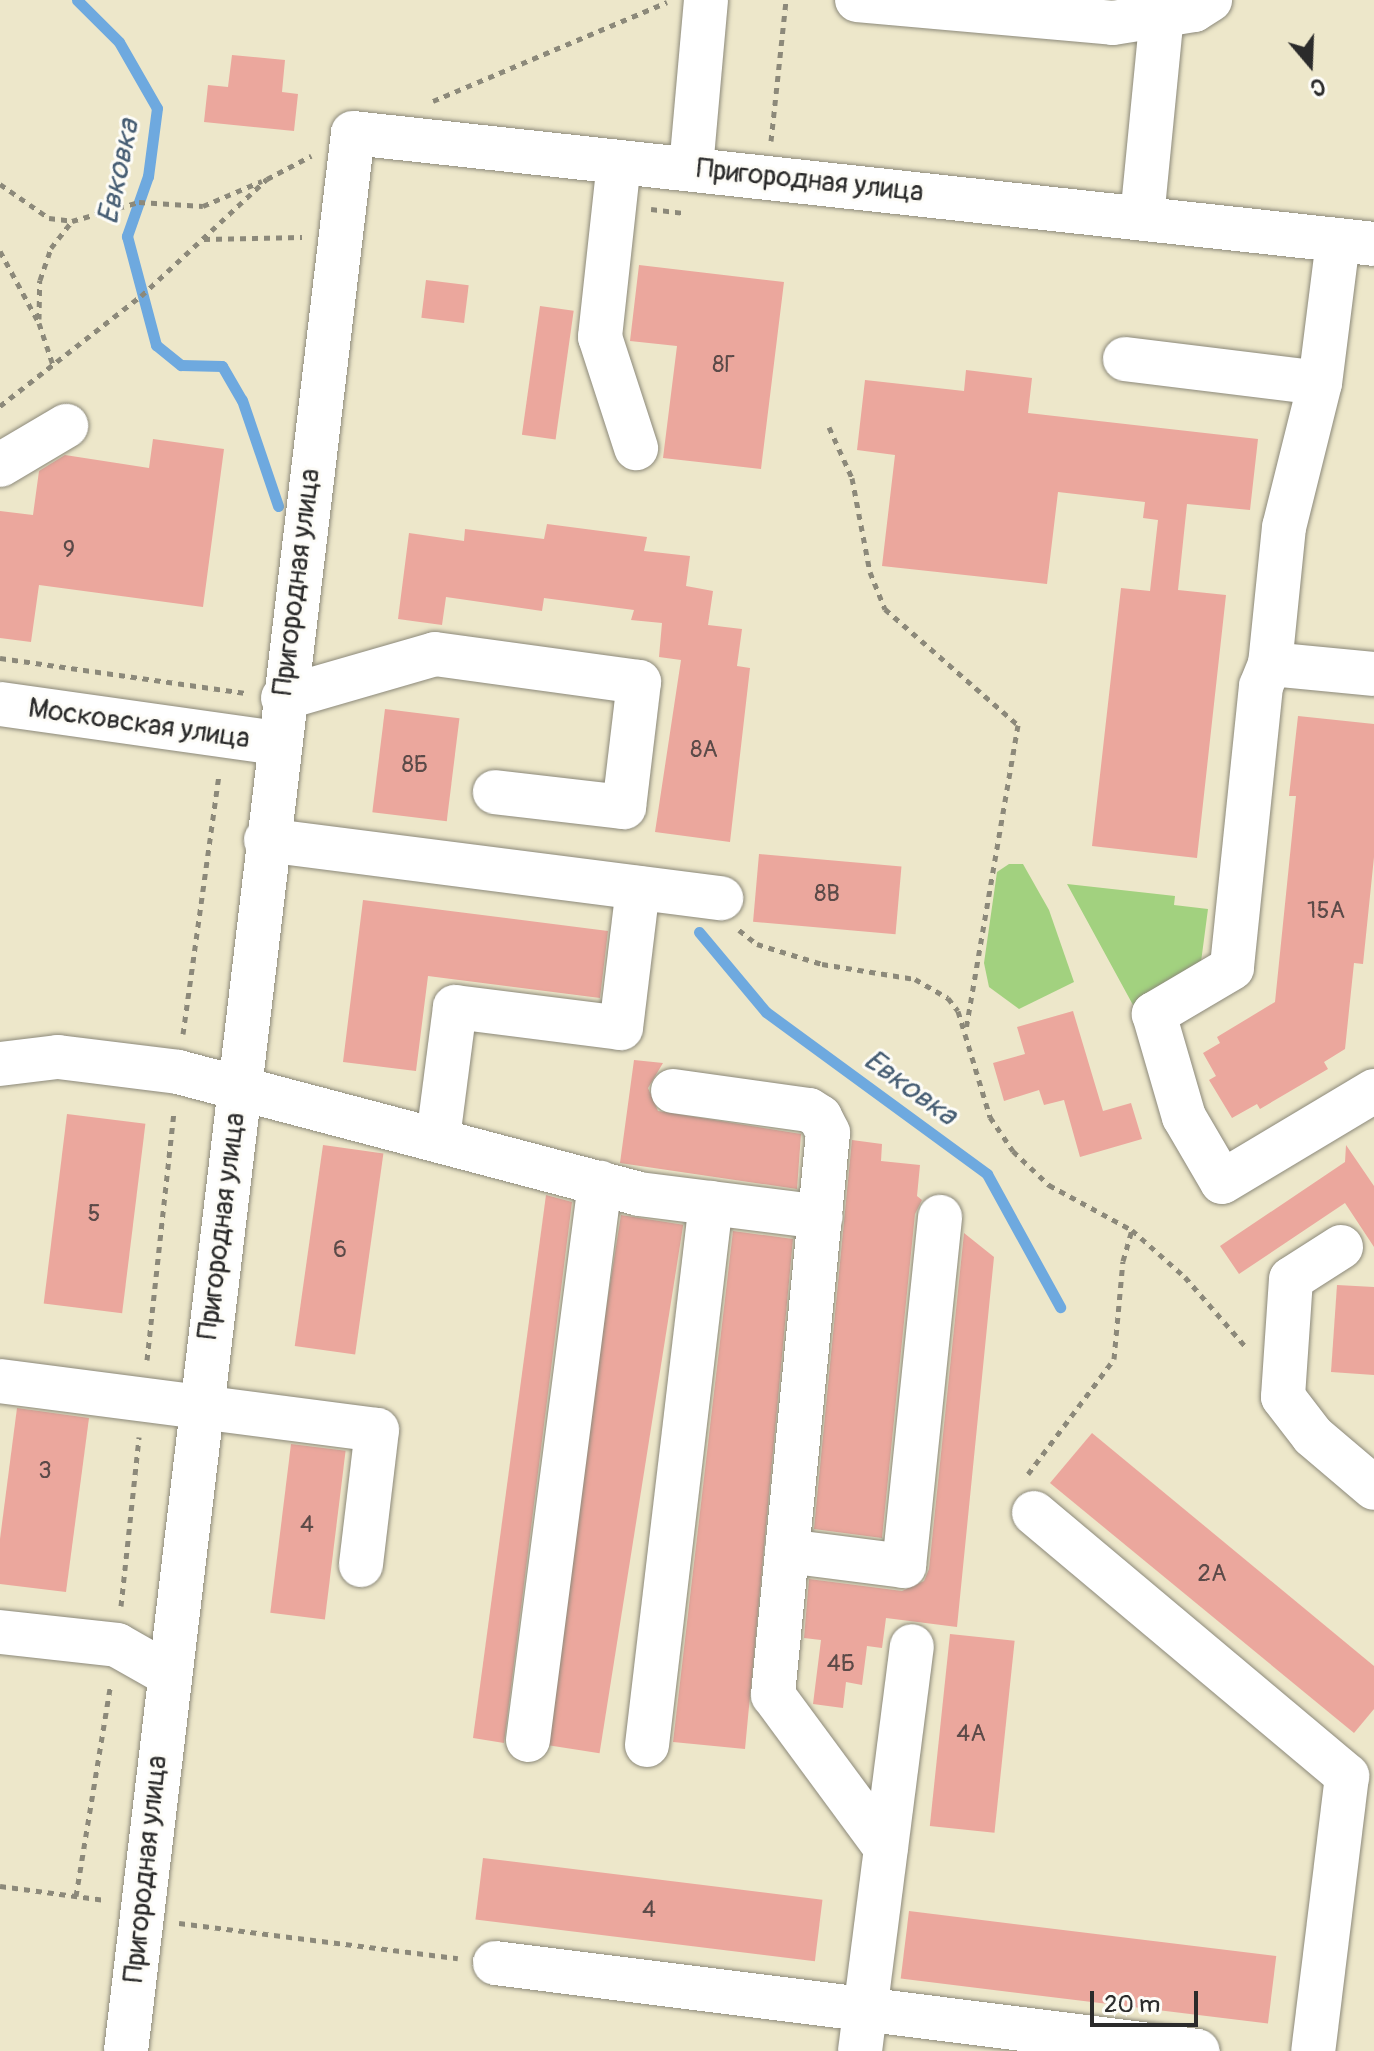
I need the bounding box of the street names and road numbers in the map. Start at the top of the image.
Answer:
street label: Пригородная улица [695,152,925,210]
street label: Пригородная улица [266,467,328,697]
street label: Московская улица [26,692,252,756]
street label: Пригородная улица [191,1111,253,1341]
street label: Пригородная улица [117,1754,175,1984]

